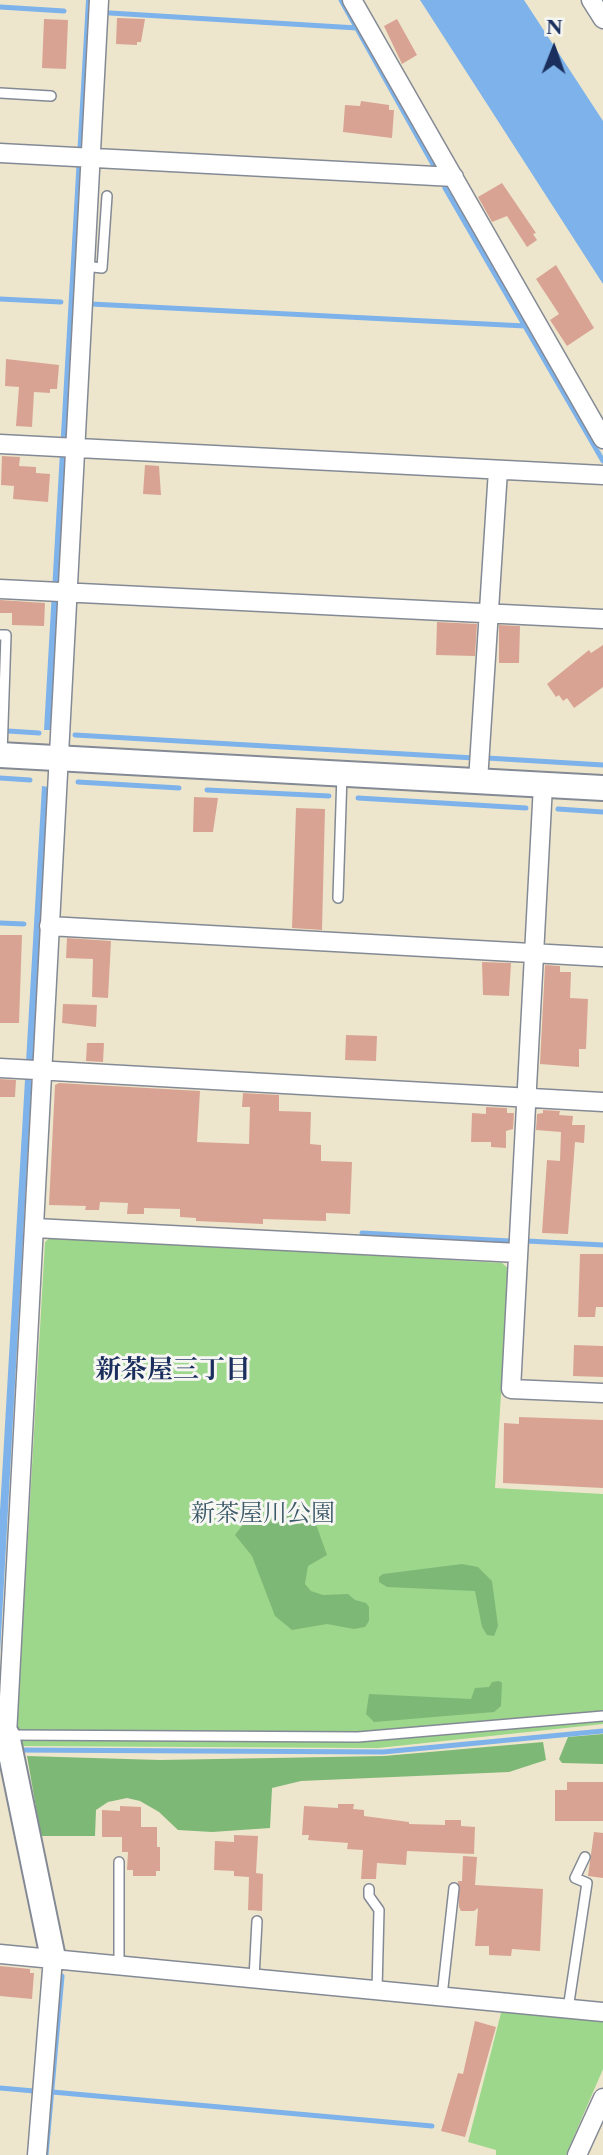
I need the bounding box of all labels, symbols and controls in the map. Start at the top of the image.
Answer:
north arrow [519,14,589,84]
text: N [546,16,563,39]
district label: 新茶屋三丁目 [95,1354,251,1386]
park label: 新茶屋川公園 [191,1500,335,1528]

